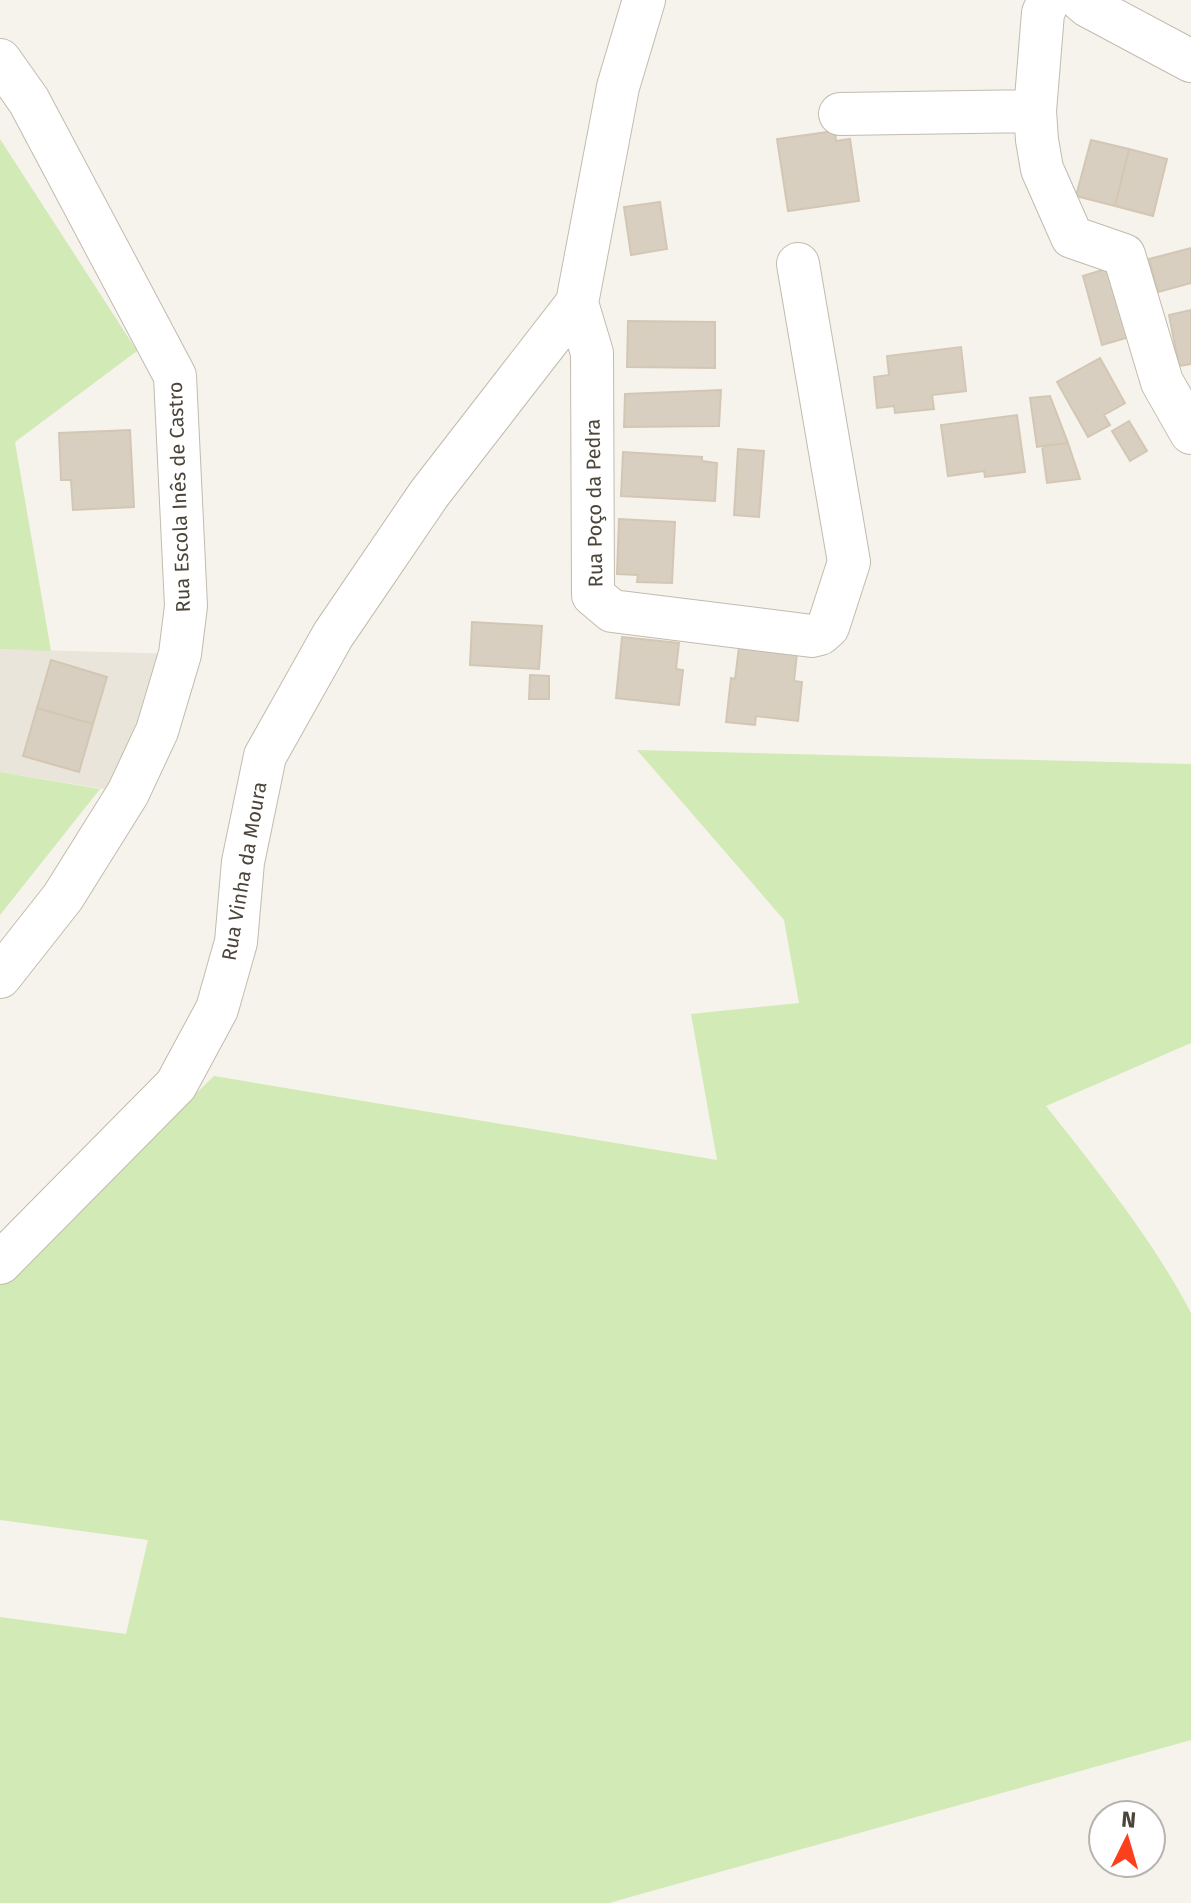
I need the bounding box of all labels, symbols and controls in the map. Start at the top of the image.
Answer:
street label: Rua Escola Inês de Castro [163,381,195,613]
street label: Rua Poço da Pedra [581,418,608,588]
street label: Rua Vinha da Moura [216,780,272,962]
north arrow [1087,1799,1167,1879]
text: N [1120,1805,1137,1834]

